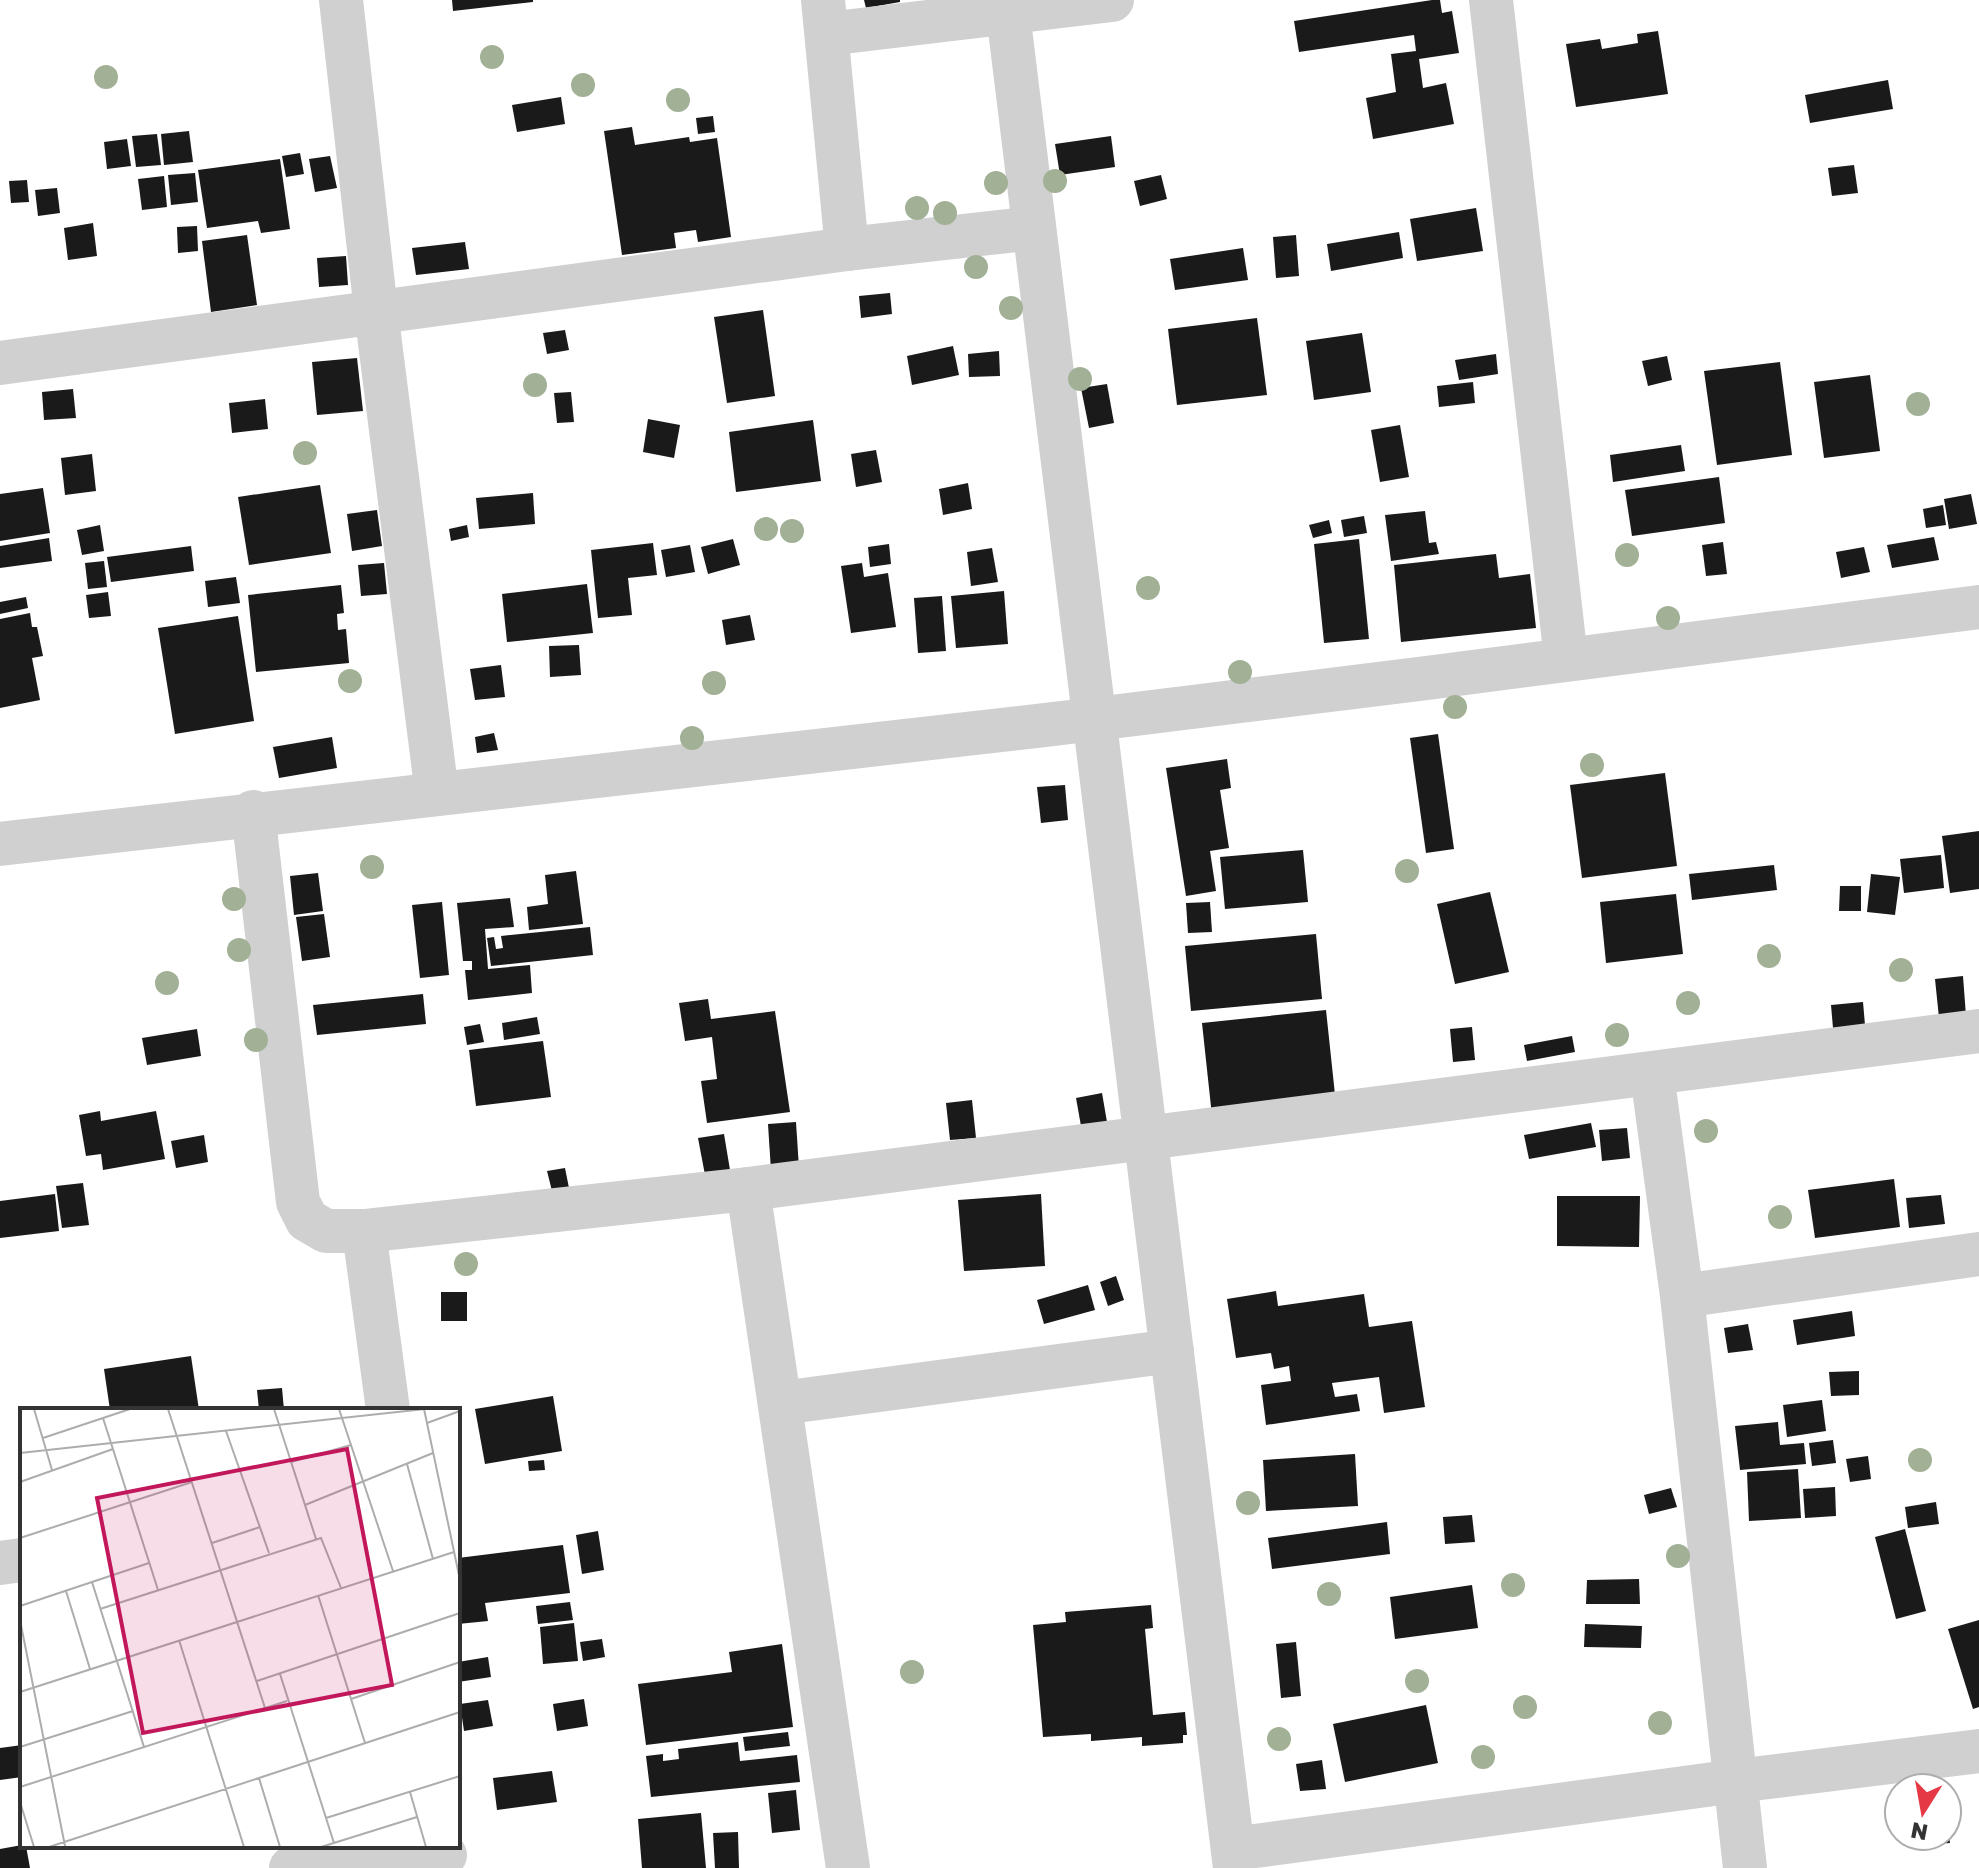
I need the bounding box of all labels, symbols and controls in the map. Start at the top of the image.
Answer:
inset map [20,1408,460,1848]
north arrow [1883,1772,1963,1852]
text: N [1908,1817,1930,1847]

